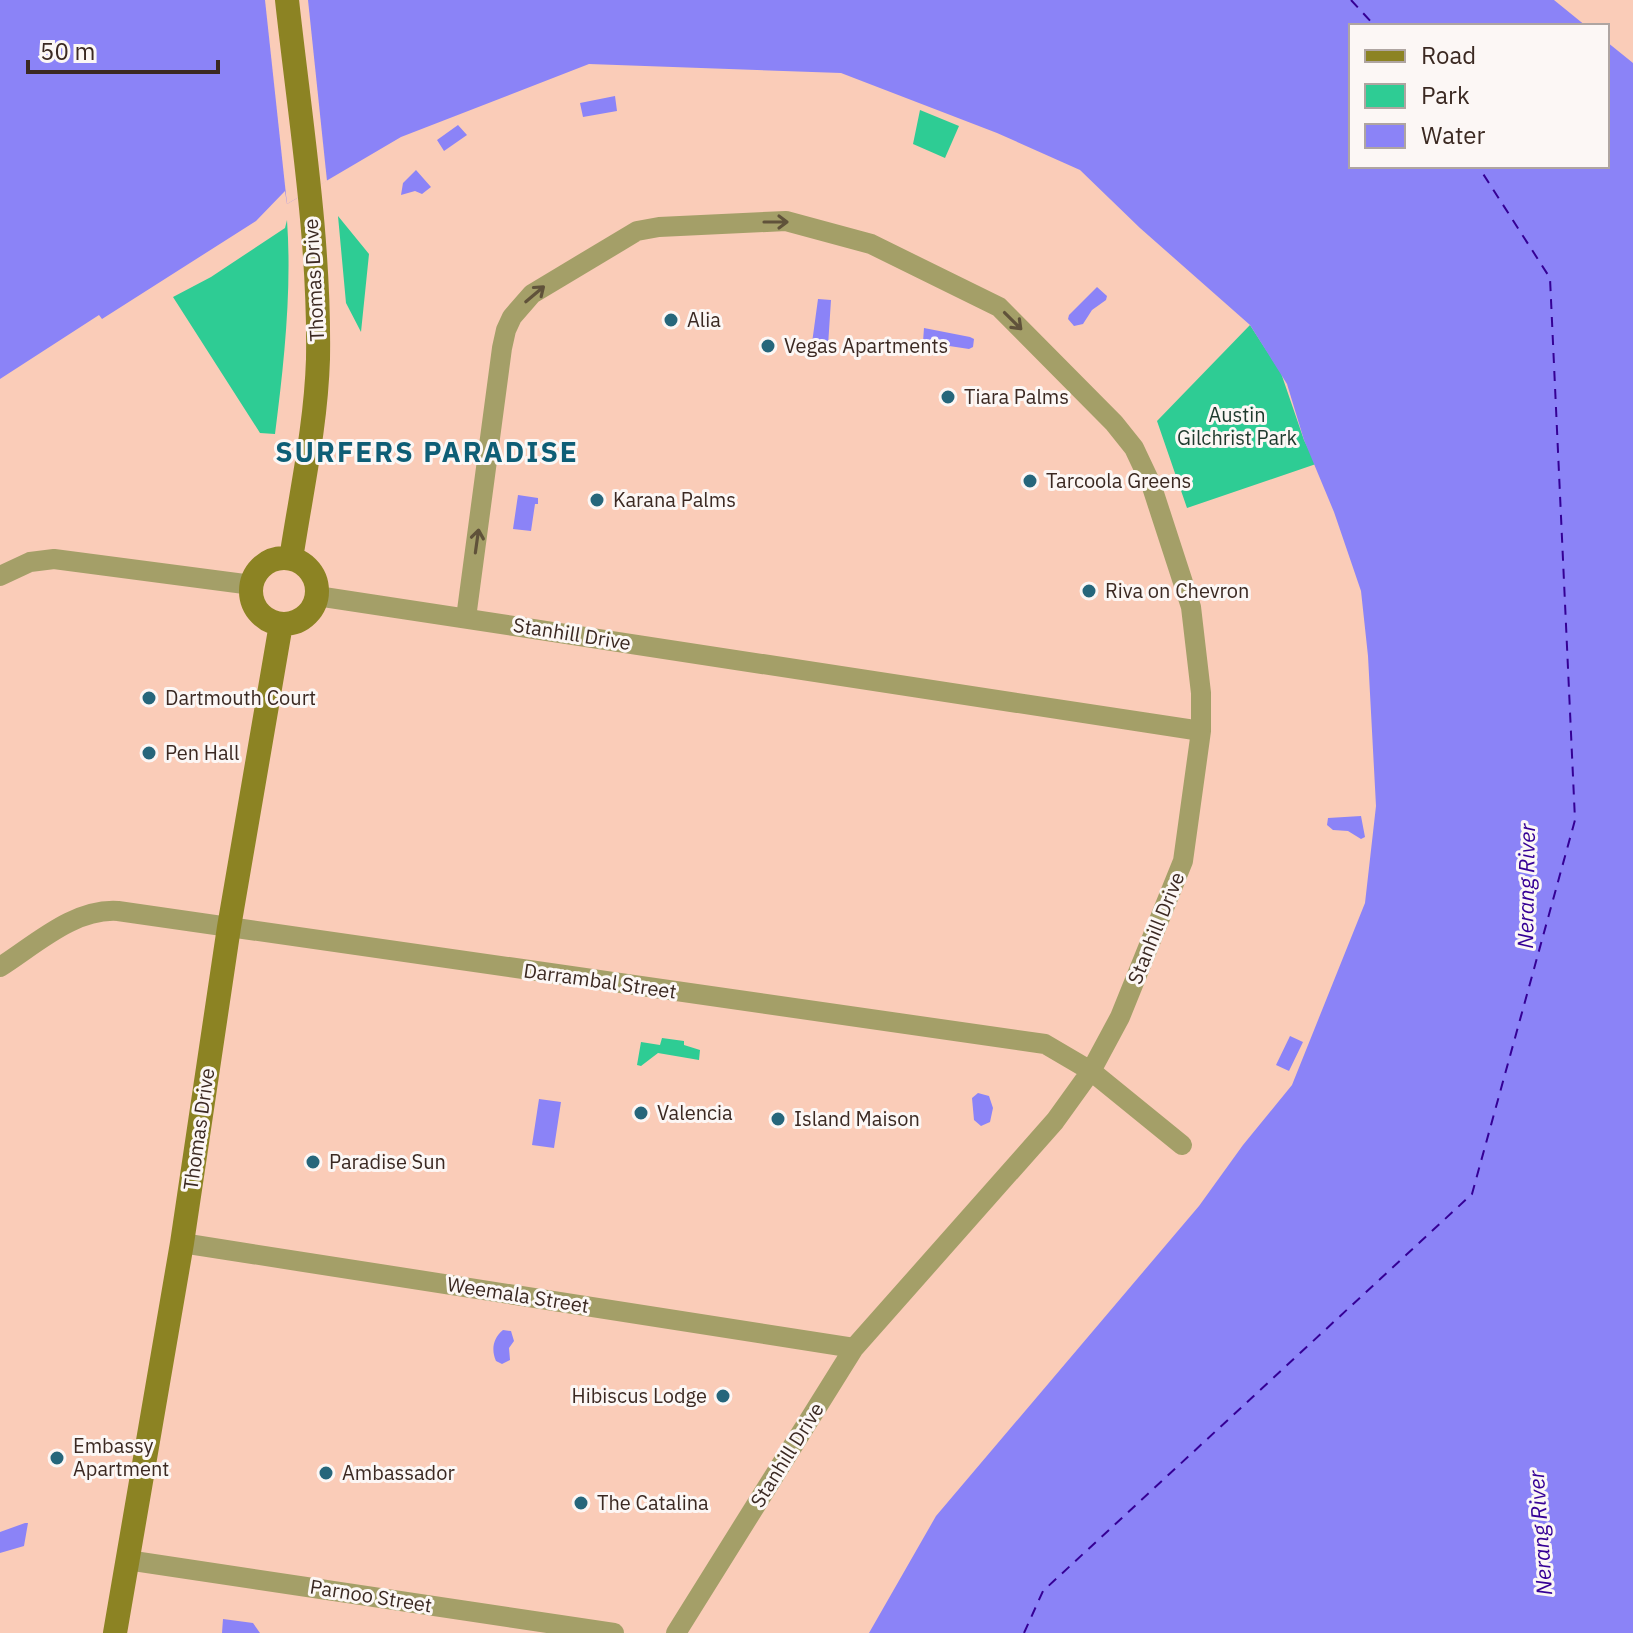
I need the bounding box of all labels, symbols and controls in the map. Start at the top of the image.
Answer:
scale bar [28,24,218,74]
legend [1349,24,1609,168]
text: 50 m [40,35,95,67]
text: Road [1421,39,1476,71]
text: Park [1421,79,1470,111]
text: Water [1421,119,1485,151]
one-way arrow [762,214,789,230]
street label: Thomas Drive [297,218,330,342]
one-way arrow [524,285,544,303]
place label: Alia [687,306,721,333]
marker: Alia [662,311,680,329]
one-way arrow [1003,311,1022,330]
place label: Vegas Apartments [784,332,948,359]
marker: Vegas Apartments [759,337,777,355]
place label: Tiara Palms [964,383,1069,410]
marker: Tiara Palms [939,388,957,406]
park label: Austin Gilchrist Park [1177,401,1297,451]
district label: SURFERS PARADISE [275,433,579,470]
place label: Tarcoola Greens [1046,467,1191,494]
marker: Tarcoola Greens [1021,472,1039,490]
place label: Karana Palms [613,486,736,513]
marker: Karana Palms [588,491,606,509]
one-way arrow [470,529,485,554]
place label: Riva on Chevron [1105,577,1249,604]
marker: Riva on Chevron [1080,582,1098,600]
street label: Stanhill Drive [511,611,633,656]
place label: Dartmouth Court [165,684,316,711]
marker: Dartmouth Court [140,689,158,707]
place label: Pen Hall [165,739,239,766]
marker: Pen Hall [140,744,158,762]
water label: Nerang River [1510,822,1541,949]
street label: Stanhill Drive [1121,868,1190,988]
street label: Darrambal Street [522,956,678,1005]
street label: Thomas Drive [177,1066,220,1192]
place label: Valencia [657,1099,733,1126]
marker: Valencia [632,1104,650,1122]
place label: Island Maison [794,1105,920,1132]
marker: Island Maison [769,1110,787,1128]
place label: Paradise Sun [329,1148,446,1175]
marker: Paradise Sun [304,1153,322,1171]
street label: Weemala Street [445,1270,591,1319]
place label: Hibiscus Lodge [572,1382,707,1409]
marker: Hibiscus Lodge [714,1387,732,1405]
street label: Stanhill Drive [744,1397,830,1512]
place label: Embassy Apartment [73,1432,169,1482]
marker: Embassy Apartment [48,1449,66,1467]
place label: Ambassador [342,1459,455,1486]
marker: Ambassador [317,1464,335,1482]
water label: Nerang River [1521,1469,1558,1596]
place label: The Catalina [597,1489,709,1516]
marker: The Catalina [572,1494,590,1512]
street label: Parnoo Street [308,1573,434,1618]

